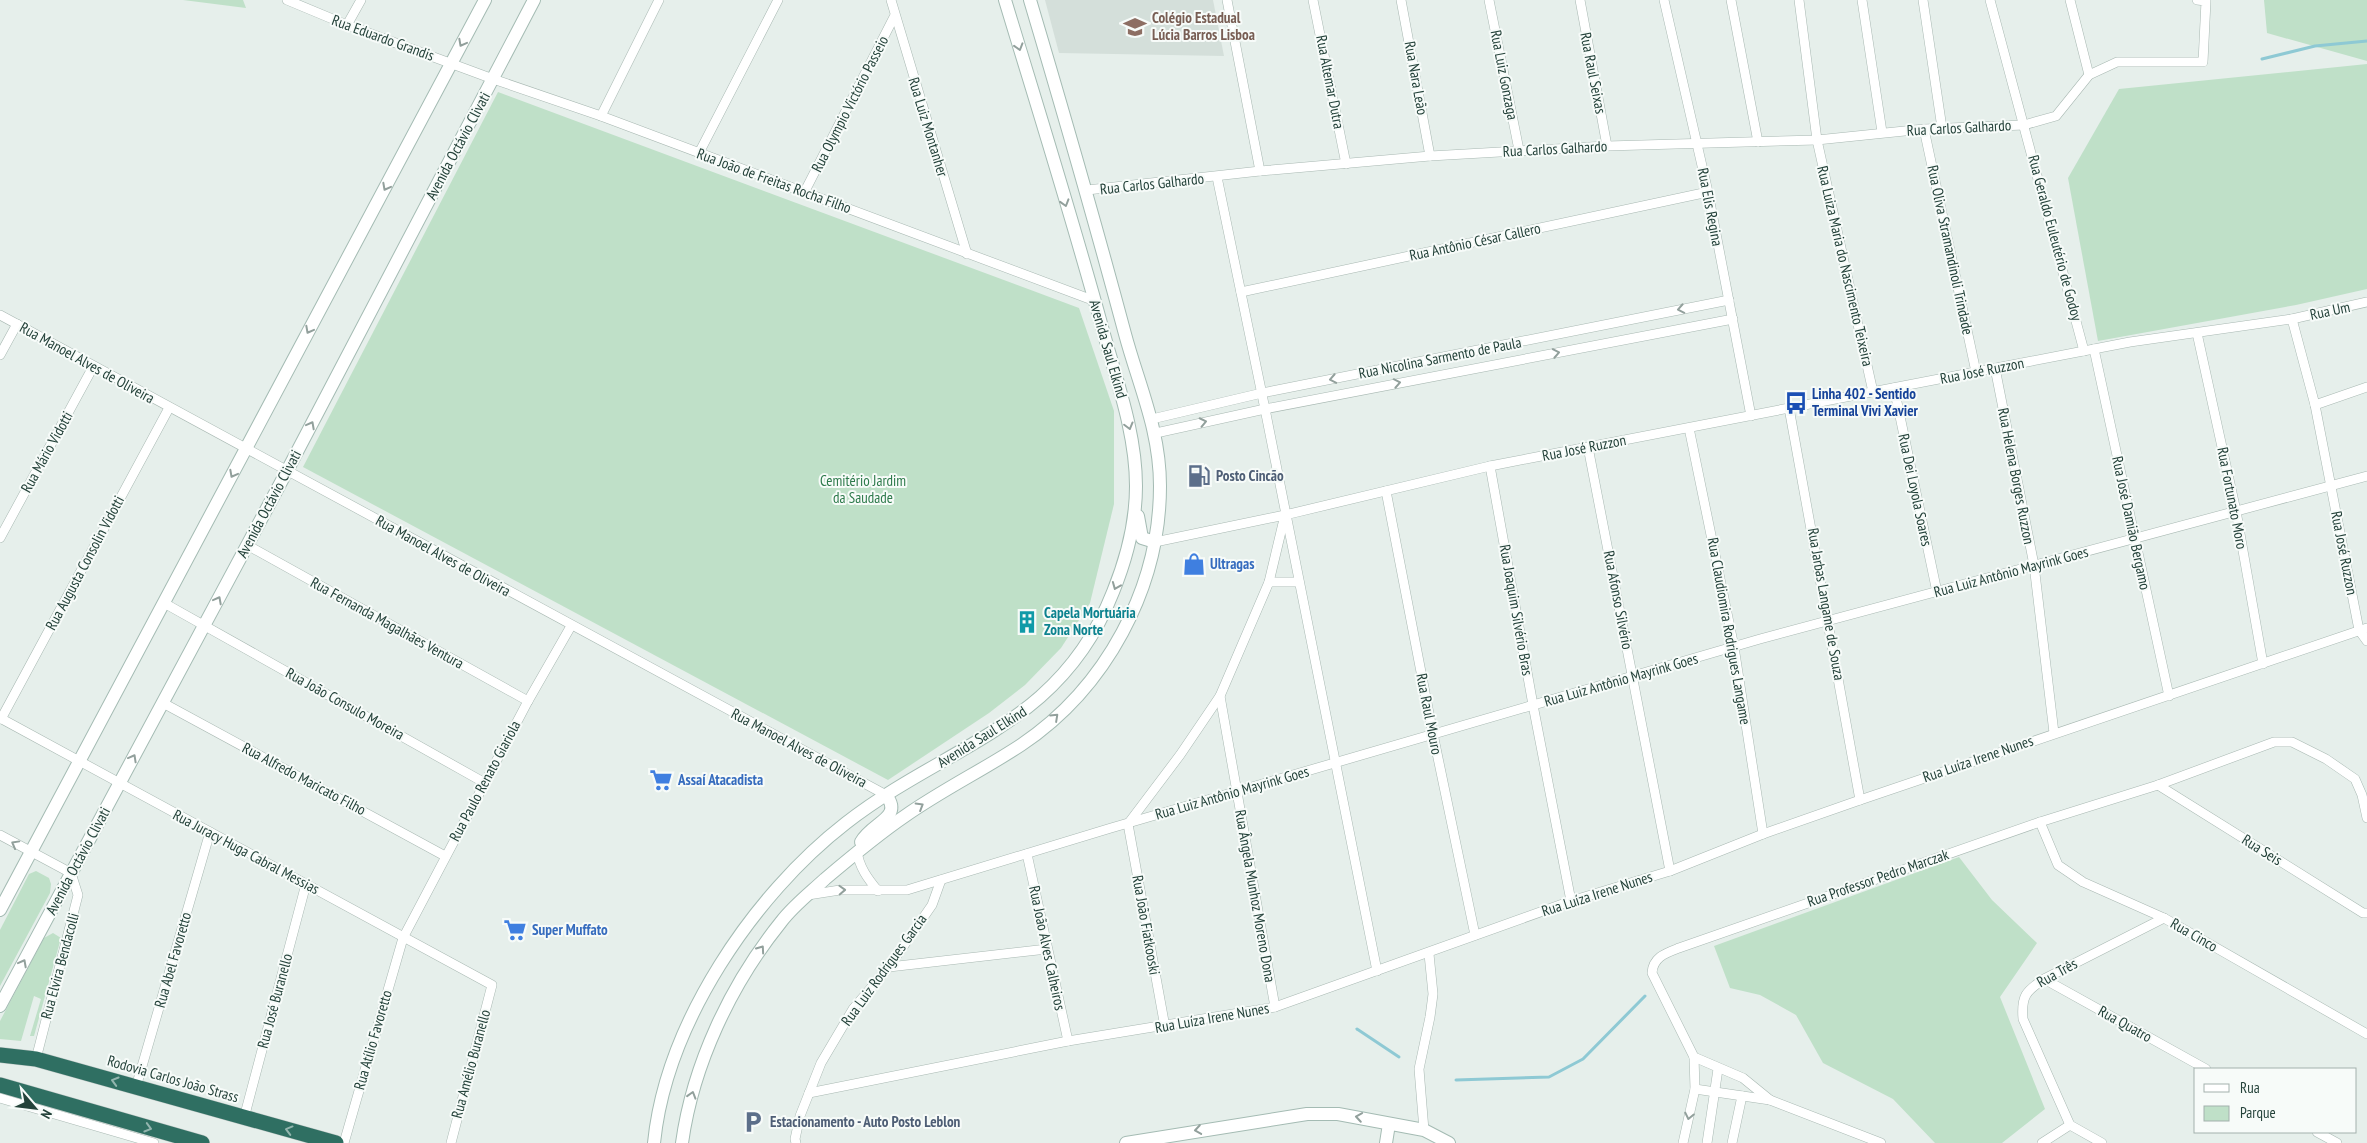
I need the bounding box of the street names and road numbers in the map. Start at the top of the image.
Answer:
street label: Rua Eduardo Grandis [329,10,437,65]
street label: Rua Luiz Gonzaga [1486,28,1523,121]
street label: Rua Raul Seixas [1576,31,1611,115]
street label: Rua Olympio Victório Passeio [807,32,892,175]
street label: Rua Altemar Dutra [1312,33,1349,130]
street label: Rua Nara Leão [1401,40,1432,116]
street label: Rua Luiz Montanher [904,75,953,180]
street label: Avenida Octávio Clivati [421,89,494,203]
street label: Rua Carlos Galhardo [1906,115,2012,140]
street label: Rua Carlos Galhardo [1502,136,1608,161]
street label: Rua João de Freitas Rocha Filho [694,144,854,217]
street label: Rua Geraldo Euleutério de Godoy [2024,153,2087,323]
street label: Rua Oliva Stramandinoli Trindade [1923,163,1978,336]
street label: Rua Luiza Maria do Nascimento Teixeira [1813,164,1878,368]
street label: Rua Elis Regina [1694,166,1727,248]
street label: Rua Carlos Galhardo [1099,169,1205,198]
street label: Rua Antônio César Callero [1408,218,1542,265]
street label: Avenida Saul Elkind [1085,297,1132,400]
street label: Rua Um [2308,297,2352,324]
street label: Rua Manoel Alves de Oliveira [17,318,158,407]
street label: Rua Nicolina Sarmento de Paula [1357,332,1523,383]
street label: Rua José Ruzzon [1938,353,2025,388]
street label: Rua Helena Borges Ruzzon [1994,406,2039,546]
street label: Rua Mário Vidotti [16,408,77,496]
street label: Rua José Ruzzon [1540,430,1627,465]
street label: Rua Dei Loyola Soares [1894,432,1937,548]
street label: Rua Fortunato Moro [2213,445,2252,551]
street label: Avenida Octávio Clivati [232,447,305,561]
street label: Rua José Damião Bergamo [2108,454,2155,591]
street label: Rua Augusta Consolin Vidotti [41,492,128,633]
street label: Rua José Ruzzon [2327,509,2362,596]
street label: Rua Manoel Alves de Oliveira [373,511,514,600]
street label: Rua Jarbas Langame de Souza [1804,526,1849,682]
street label: Rua Claudiomira Rodrigues Langame [1704,536,1755,726]
street label: Rua Luiz Antônio Mayrink Goes [1932,542,2090,601]
street label: Rua Joaquim Silvério Bras [1496,543,1537,677]
street label: Rua Afonso Silvério [1600,549,1637,651]
street label: Rua Fernanda Magalhães Ventura [307,573,467,673]
street label: Rua Luiz Antônio Mayrink Goes [1542,648,1700,711]
street label: Rua João Consulo Moreira [283,663,408,744]
street label: Rua Raul Mouro [1412,672,1447,756]
street label: Avenida Saul Elkind [934,702,1030,772]
street label: Rua Manoel Alves de Oliveira [728,704,870,791]
street label: Rua Paulo Renato Giariola [445,717,524,844]
street label: Rua Luíza Irene Nunes [1920,731,2036,786]
street label: Rua Alfredo Maricato Filho [239,738,369,819]
street label: Rua Luiz Antônio Mayrink Goes [1153,761,1311,824]
street label: Avenida Octávio Clivati [41,804,114,918]
street label: Rua Juracy Huga Cabral Messias [170,805,323,898]
street label: Rua Ângela Munhoz Moreno Dona [1231,808,1280,984]
street label: Rua Seis [2239,830,2286,869]
street label: Rua Professor Pedro Marczak [1805,844,1951,911]
street label: Rua Luíza Irene Nunes [1539,867,1655,920]
street label: Rua João Fiatkooski [1128,874,1165,976]
street label: Rua João Alves Calheiros [1025,884,1070,1012]
street label: Rua Abel Favoretto [150,910,195,1010]
street label: Rua Luiz Rodrigues Garcia [837,910,930,1029]
street label: Rua Elvira Bendacolli [36,911,83,1021]
street label: Rua Cinco [2167,914,2221,956]
street label: Rua José Buranello [253,951,296,1050]
street label: Rua Três [2033,954,2080,991]
street label: Rua Atílio Favoretto [349,988,396,1092]
street label: Rua Luíza Irene Nunes [1153,998,1270,1037]
street label: Rua Quatro [2095,1001,2155,1046]
street label: Rua Amélio Buranello [447,1007,494,1120]
street label: Rodovia Carlos João Strass [105,1051,241,1106]

